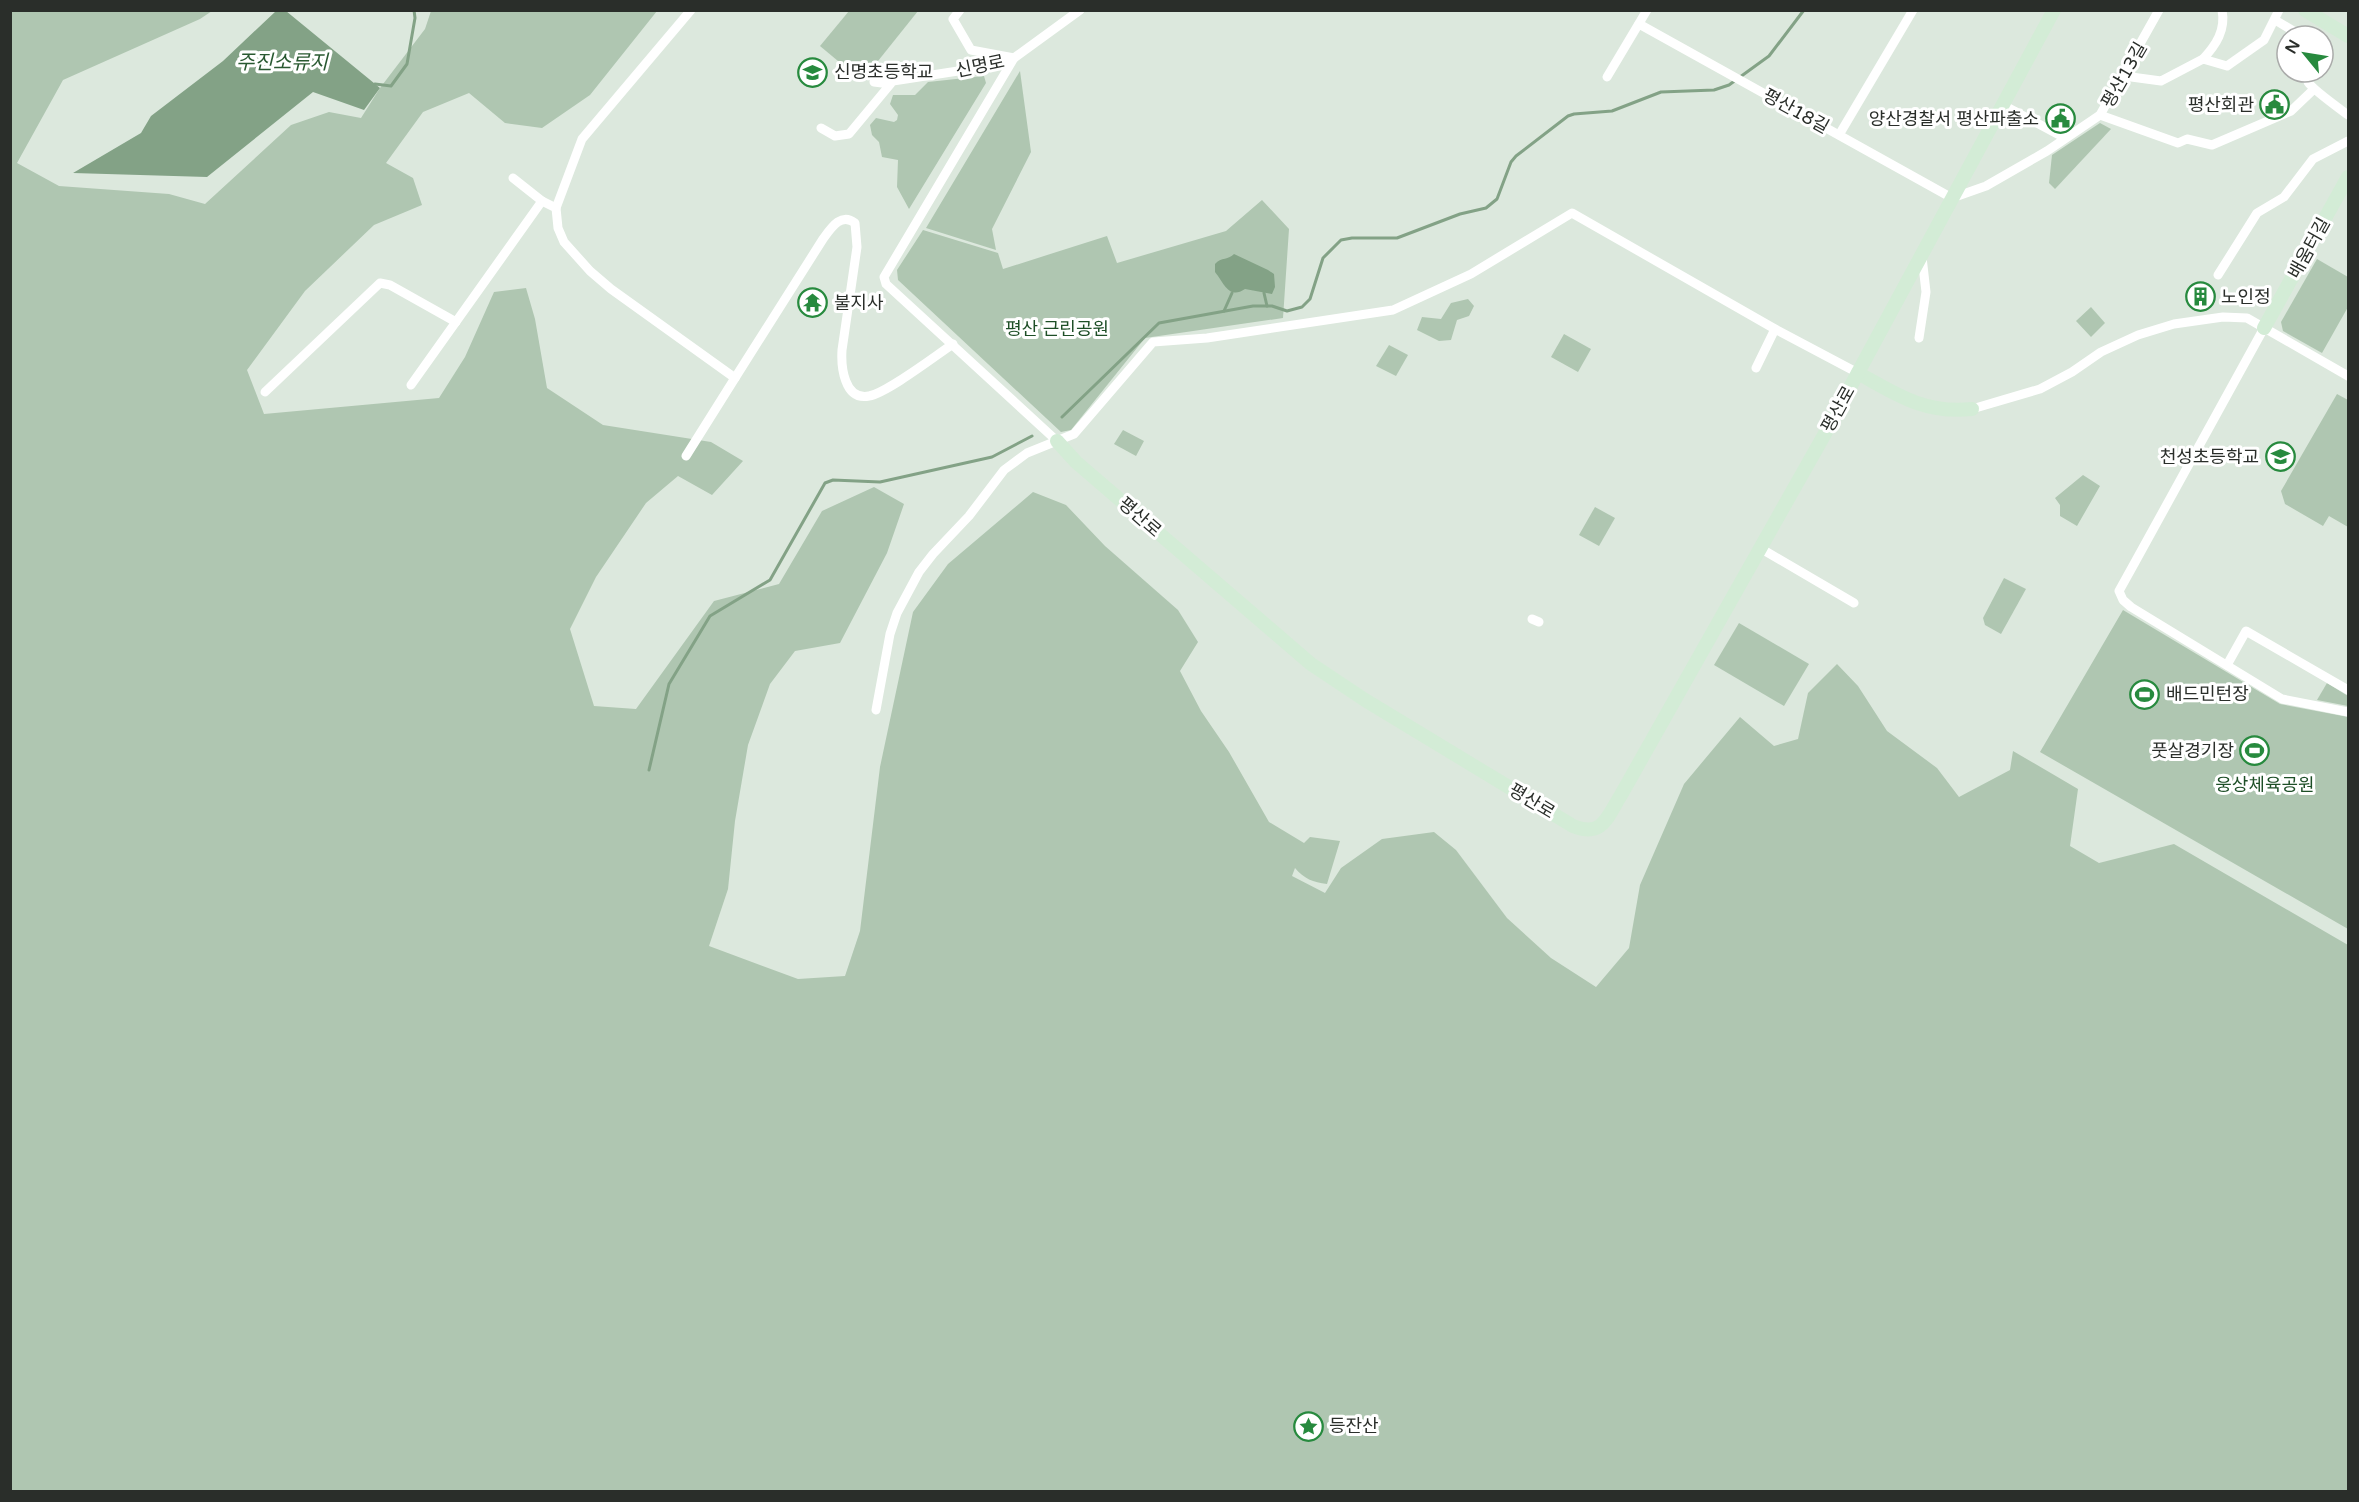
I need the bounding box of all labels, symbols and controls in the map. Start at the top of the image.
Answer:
north arrow [2275,24,2335,84]
text: N [2281,36,2305,58]
street label: 평산13길 [2096,38,2152,112]
street label: 신명로 [953,50,1007,82]
water label: 주진소류지 [236,51,330,75]
school or university icon: 신명초등학교 [797,56,829,88]
place label: 신명초등학교 [834,61,933,83]
street label: 평산18길 [1759,84,1833,138]
public building icon: 평산회관 [2259,89,2291,121]
place label: 평산회관 [2188,94,2254,116]
public building icon: 양산경찰서 평산파출소 [2044,103,2076,135]
place label: 양산경찰서 평산파출소 [1869,108,2039,130]
street label: 배움터길 [2283,214,2335,282]
building icon: 노인정 [2184,281,2216,313]
place label: 노인정 [2221,286,2271,308]
temple icon: 불지사 [797,287,829,319]
place label: 불지사 [834,292,884,314]
park label: 평산 근린공원 [1005,318,1109,340]
street label: 평산로 [1816,382,1860,436]
school or university icon: 천성초등학교 [2264,441,2296,473]
place label: 천성초등학교 [2160,446,2259,468]
street label: 평산로 [1114,492,1166,542]
sports icon: 배드민턴장 [2129,678,2161,710]
place label: 배드민턴장 [2166,683,2249,705]
sports icon: 풋살경기장 [2239,735,2271,767]
place label: 풋살경기장 [2151,740,2234,762]
park label: 웅상체육공원 [2215,774,2315,796]
street label: 평산로 [1505,779,1559,823]
place icon: 등잔산 [1292,1410,1324,1442]
place label: 등잔산 [1329,1415,1379,1437]

